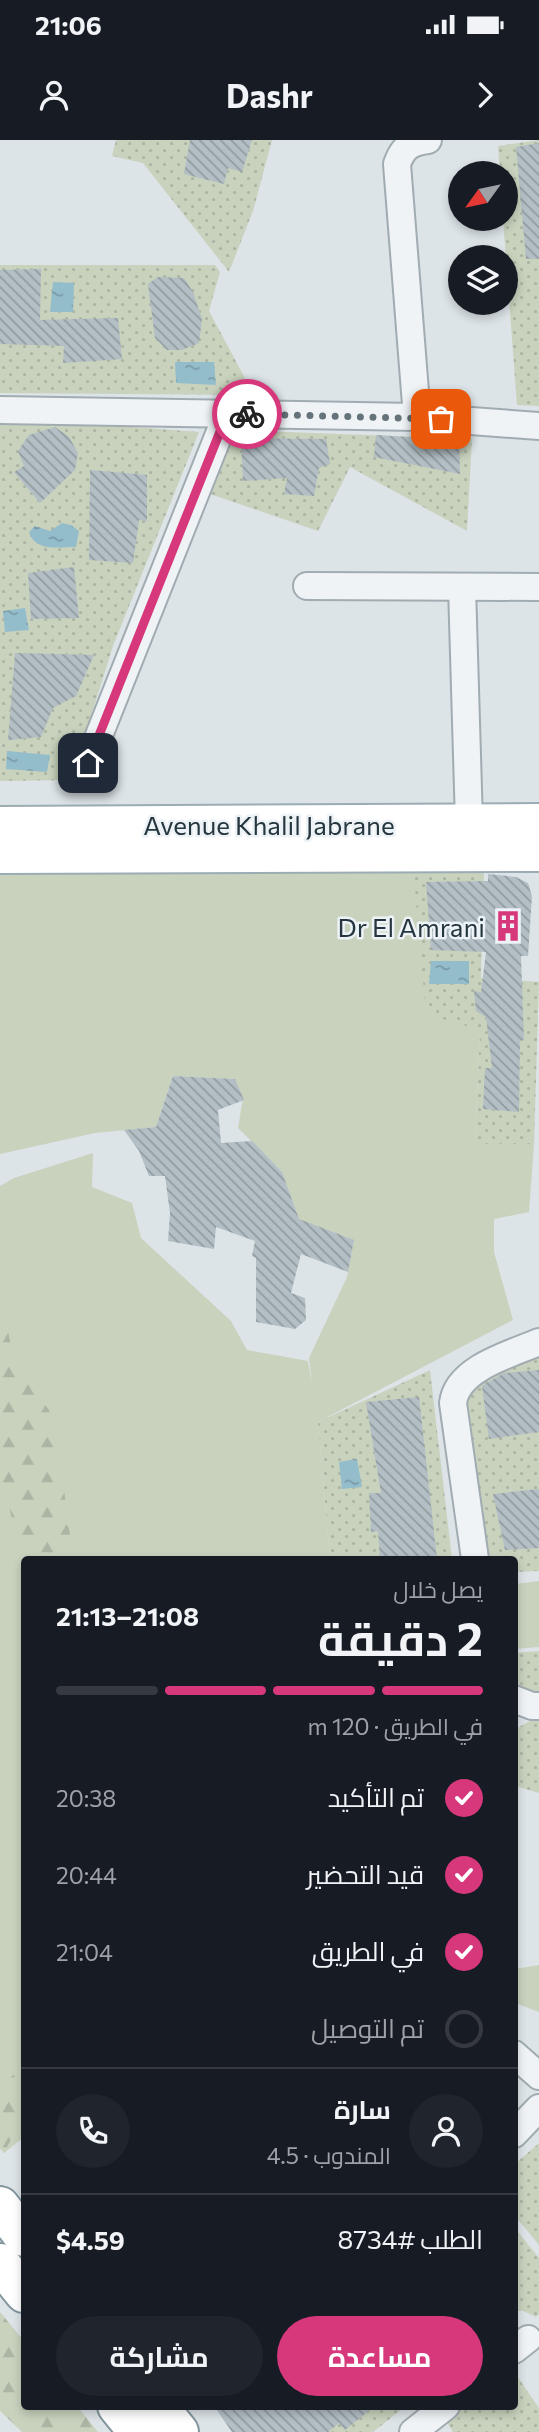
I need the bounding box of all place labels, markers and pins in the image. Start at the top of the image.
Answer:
pin [411,389,471,449]
pin [58,733,118,793]
building icon: Dr El Amrani [491,909,525,943]
place label: Dr El Amrani [338,911,485,942]

